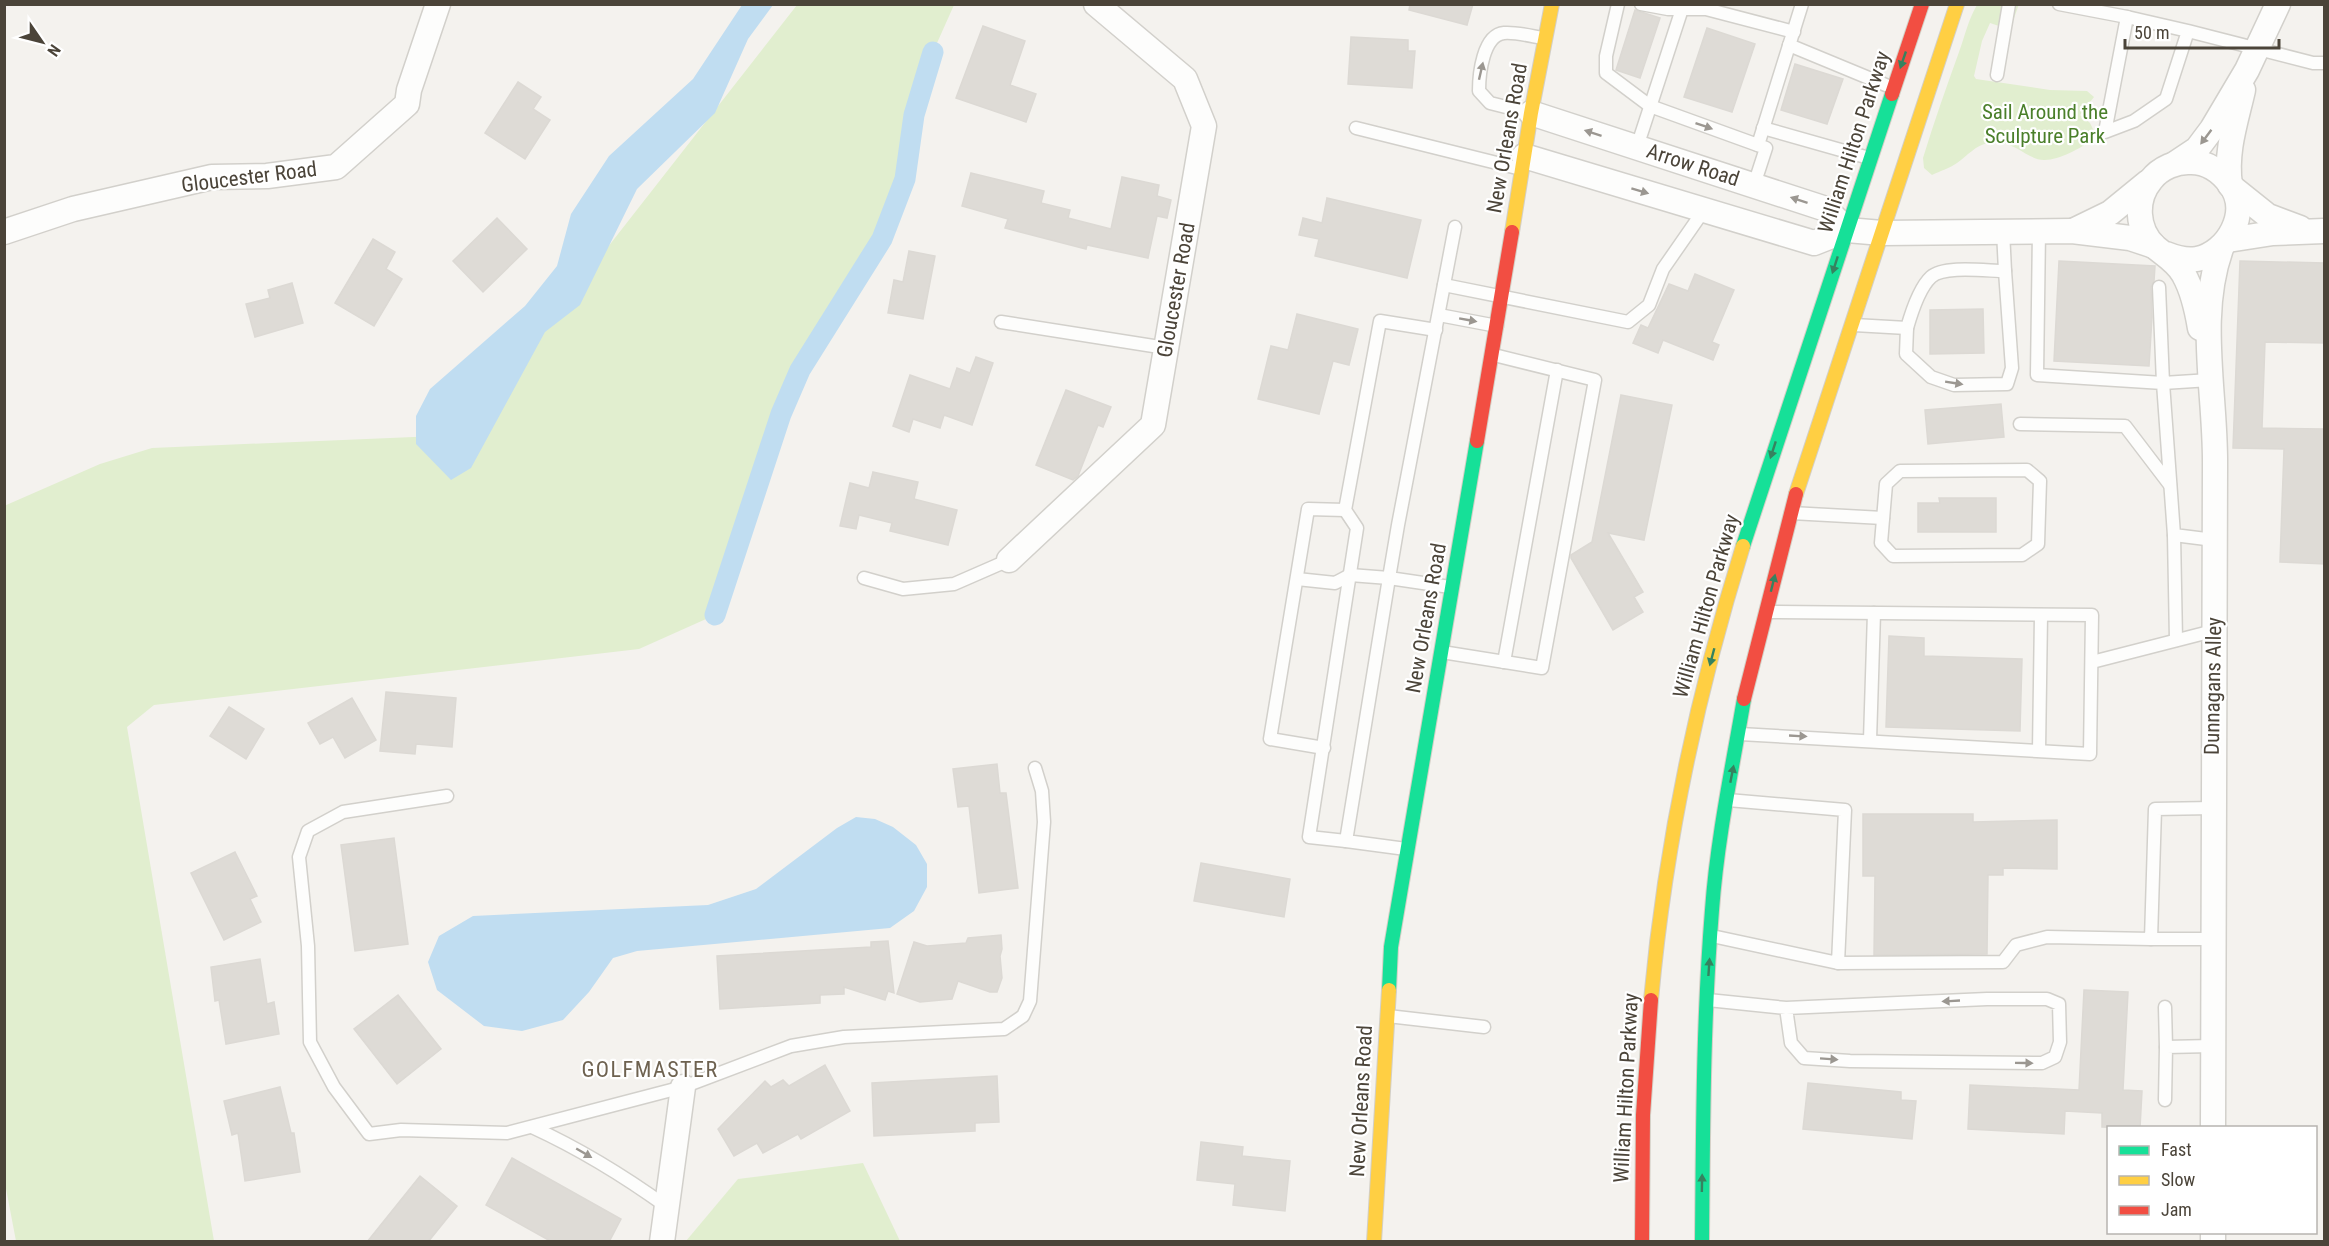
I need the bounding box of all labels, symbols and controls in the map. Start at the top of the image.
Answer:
north arrow [12,12,72,72]
scale bar [2125,12,2280,50]
text: 50 m [2134,22,2169,43]
text: N [43,41,64,60]
street label: William Hilton Parkway [1813,48,1895,236]
one-way arrow [1897,51,1907,69]
street label: New Orleans Road [1482,61,1532,215]
one-way arrow [1477,62,1487,80]
park label: Sail Around the Sculpture Park [1982,100,2108,148]
one-way arrow [1695,121,1713,131]
one-way arrow [1584,128,1602,137]
one-way arrow [2200,130,2212,145]
street label: Arrow Road [1644,139,1742,191]
street label: Gloucester Road [180,157,318,197]
one-way arrow [1631,187,1649,196]
one-way arrow [1790,195,1808,204]
street label: Gloucester Road [1152,221,1200,359]
one-way arrow [1830,256,1840,274]
one-way arrow [1459,316,1478,325]
one-way arrow [1945,379,1964,388]
one-way arrow [1768,441,1778,459]
street label: William Hilton Parkway [1668,511,1744,701]
street label: New Orleans Road [1401,541,1451,695]
one-way arrow [1769,574,1778,592]
street label: Dunnagans Alley [2200,617,2226,755]
one-way arrow [1707,648,1716,666]
one-way arrow [1789,732,1808,741]
one-way arrow [1728,764,1737,783]
one-way arrow [1704,958,1714,977]
street label: William Hilton Parkway [1609,992,1643,1183]
one-way arrow [1941,996,1960,1005]
street label: New Orleans Road [1345,1025,1377,1177]
one-way arrow [1819,1055,1838,1064]
district label: GOLFMASTER [581,1057,719,1082]
one-way arrow [2014,1058,2033,1068]
legend [2107,1126,2317,1234]
text: Fast [2161,1139,2192,1160]
one-way arrow [576,1148,593,1158]
text: Slow [2161,1169,2196,1190]
one-way arrow [1697,1174,1707,1193]
text: Jam [2161,1199,2192,1220]

